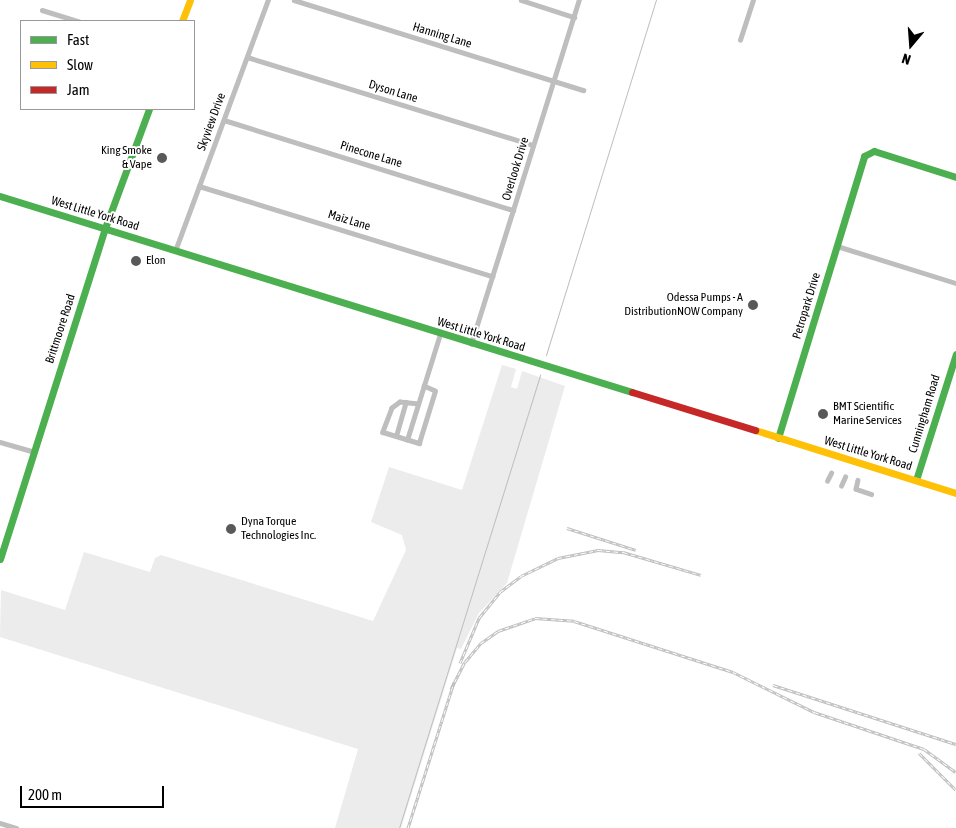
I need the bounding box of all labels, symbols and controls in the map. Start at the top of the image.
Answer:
legend [20,20,195,110]
street label: Hanning Lane [411,20,473,52]
north arrow [886,20,936,70]
text: Fast [67,31,89,48]
text: N [900,50,913,68]
text: Slow [67,56,93,73]
street label: Dyson Lane [367,78,419,106]
text: Jam [67,81,90,98]
street label: Skyview Drive [195,91,229,153]
street label: Overlook Drive [500,136,532,202]
street label: Pinecone Lane [338,139,404,171]
place label: King Smoke & Vape [101,144,152,172]
marker: King Smoke & Vape [156,152,168,164]
street label: West Little York Road [49,194,141,234]
street label: Maiz Lane [326,208,372,234]
place label: Elon [146,254,166,268]
marker: Elon [130,255,142,267]
street label: Petropark Drive [790,271,824,341]
place label: Odessa Pumps - A DistributionNOW Company [624,291,743,319]
street label: Brittmoore Road [43,292,79,366]
marker: Odessa Pumps - A DistributionNOW Company [747,299,759,311]
street label: West Little York Road [435,315,527,355]
street label: Cunningham Road [906,373,944,455]
place label: BMT Scientific Marine Services [833,400,902,428]
marker: BMT Scientific Marine Services [817,408,829,420]
street label: West Little York Road [822,434,914,474]
place label: Dyna Torque Technologies Inc. [241,515,316,543]
marker: Dyna Torque Technologies Inc. [225,523,237,535]
scale bar [22,776,166,808]
text: 200 m [28,786,62,803]

